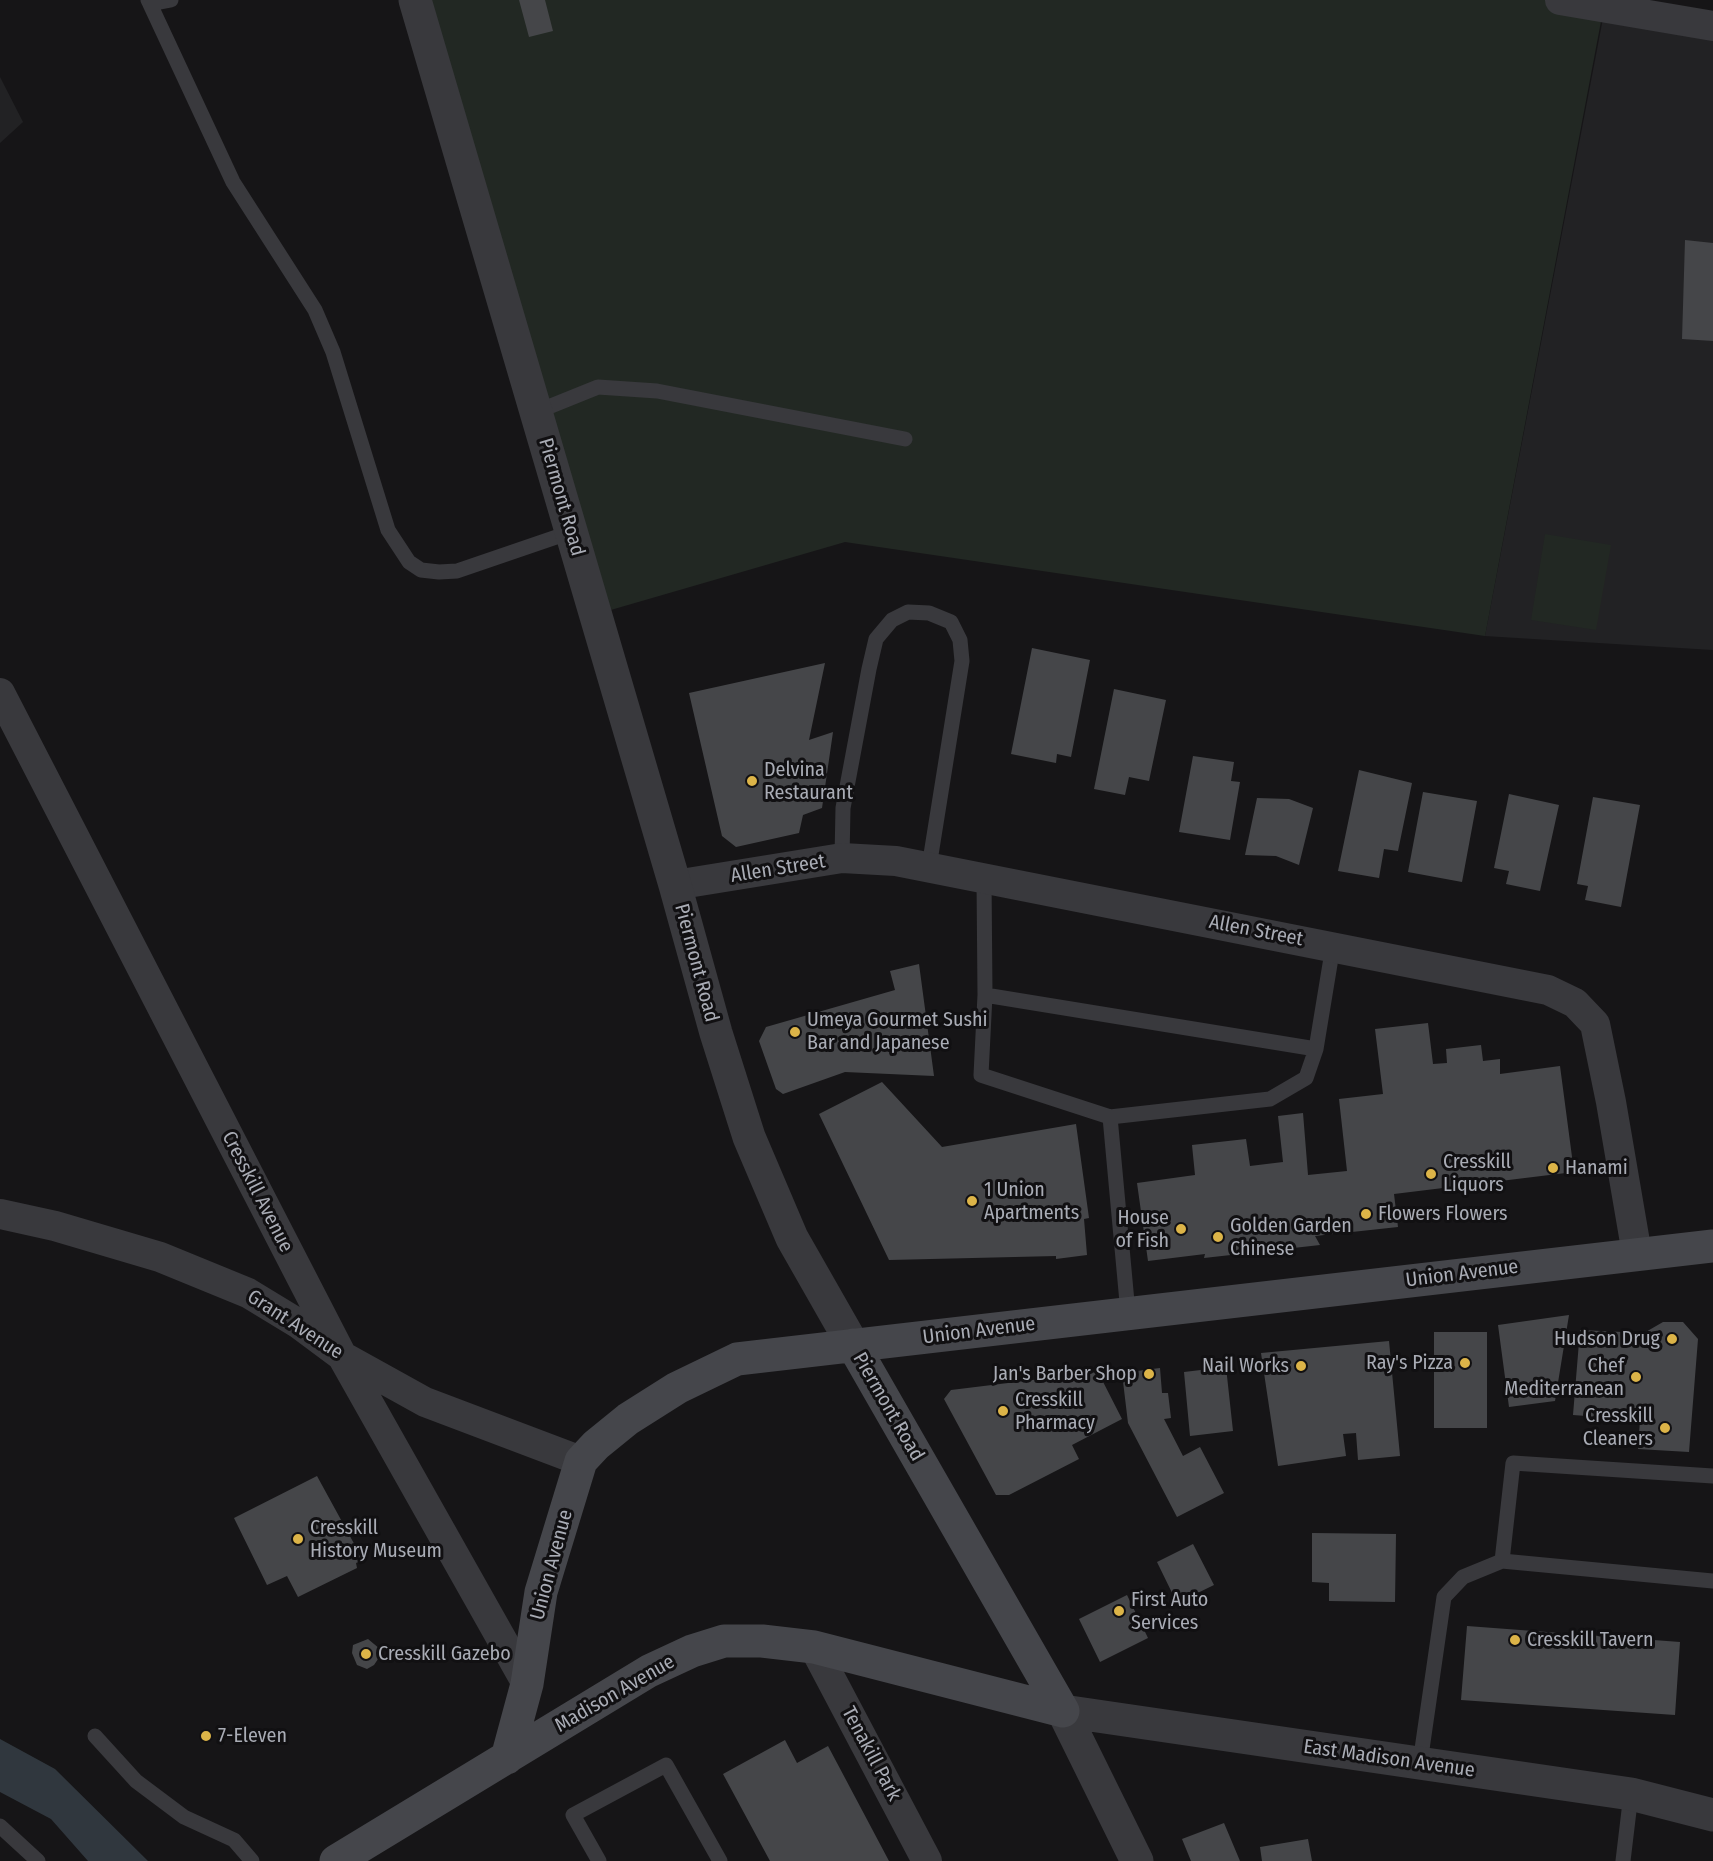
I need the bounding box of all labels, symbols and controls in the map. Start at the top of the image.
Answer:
street label: Piermont Road [533,435,589,559]
place label: Delvina Restaurant [764,758,853,805]
marker: Delvina Restaurant [745,774,759,788]
street label: Allen Street [729,850,827,888]
street label: Piermont Road [669,901,723,1025]
street label: Allen Street [1207,910,1305,952]
place label: Umeya Gourmet Sushi Bar and Japanese [807,1008,987,1055]
marker: Umeya Gourmet Sushi Bar and Japanese [788,1025,802,1039]
street label: Cresskill Avenue [216,1127,298,1257]
place label: Cresskill Liquors [1443,1150,1511,1197]
place label: Hanami [1565,1156,1628,1180]
marker: Hanami [1546,1161,1560,1175]
marker: Cresskill Liquors [1424,1167,1438,1181]
place label: 1 Union Apartments [984,1178,1079,1225]
marker: 1 Union Apartments [965,1194,979,1208]
place label: Flowers Flowers [1378,1202,1508,1226]
place label: House of Fish [1115,1206,1169,1253]
marker: Flowers Flowers [1359,1207,1373,1221]
place label: Golden Garden Chinese [1230,1214,1352,1261]
marker: House of Fish [1174,1222,1188,1236]
marker: Golden Garden Chinese [1211,1230,1225,1244]
street label: Union Avenue [1404,1255,1520,1293]
street label: Grant Avenue [243,1285,347,1365]
street label: Union Avenue [921,1312,1037,1350]
place label: Hudson Drug [1554,1327,1660,1351]
marker: Hudson Drug [1665,1332,1679,1346]
street label: Piermont Road [847,1348,929,1466]
place label: Ray's Pizza [1366,1351,1453,1375]
place label: Nail Works [1202,1354,1289,1378]
place label: Chef Mediterranean [1504,1354,1624,1401]
marker: Ray's Pizza [1458,1356,1472,1370]
marker: Nail Works [1294,1359,1308,1373]
place label: Jan's Barber Shop [993,1362,1137,1386]
marker: Jan's Barber Shop [1142,1367,1156,1381]
marker: Chef Mediterranean [1629,1370,1643,1384]
place label: Cresskill Pharmacy [1015,1388,1095,1435]
marker: Cresskill Pharmacy [996,1404,1010,1418]
place label: Cresskill Cleaners [1583,1404,1653,1451]
marker: Cresskill Cleaners [1658,1421,1672,1435]
street label: Union Avenue [526,1507,578,1623]
place label: Cresskill History Museum [310,1516,442,1563]
marker: Cresskill History Museum [291,1532,305,1546]
place label: First Auto Services [1131,1588,1208,1635]
marker: First Auto Services [1112,1604,1126,1618]
place label: Cresskill Tavern [1527,1628,1654,1652]
marker: Cresskill Tavern [1508,1633,1522,1647]
place label: Cresskill Gazebo [378,1642,511,1666]
marker: Cresskill Gazebo [359,1647,373,1661]
street label: Madison Avenue [551,1650,679,1738]
street label: Tenakill Park [836,1703,906,1805]
place label: 7-Eleven [218,1724,287,1748]
marker: 7-Eleven [199,1729,213,1743]
street label: East Madison Avenue [1302,1735,1476,1783]

